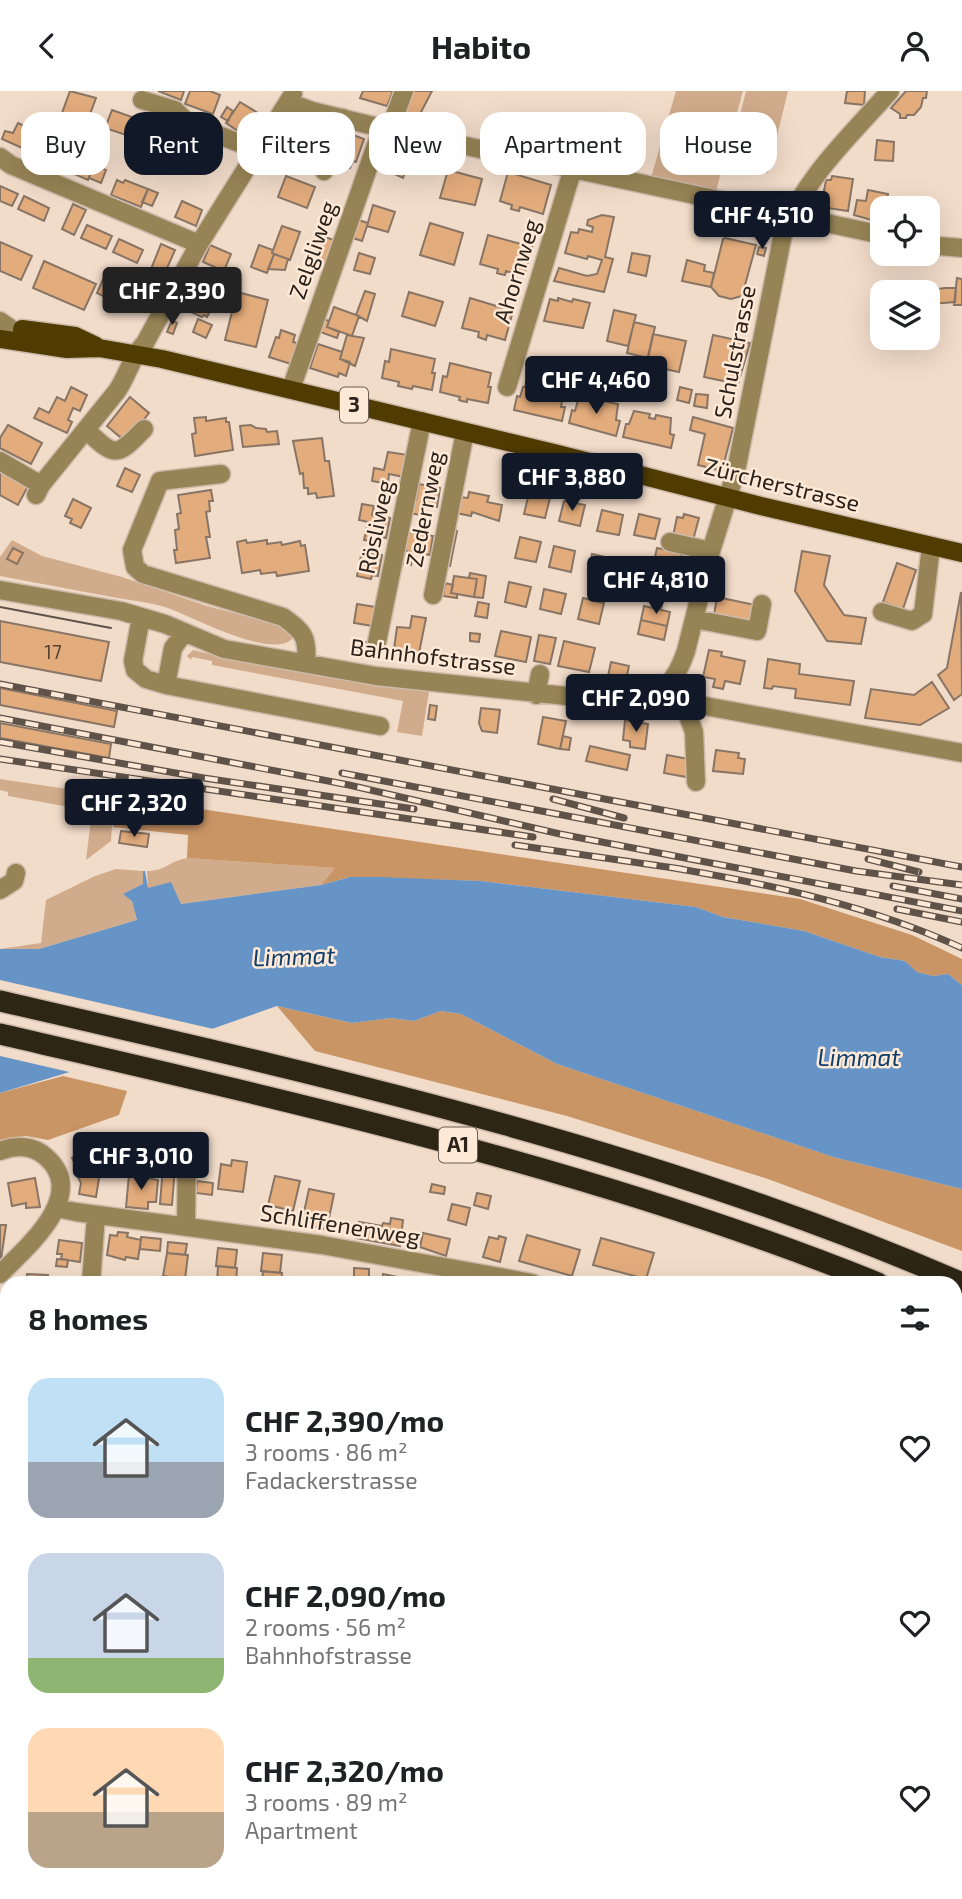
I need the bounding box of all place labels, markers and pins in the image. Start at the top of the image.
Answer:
pin: CHF 4,510 [682,191,842,251]
pin: CHF 2,390 [92,267,252,327]
pin: CHF 4,460 [516,357,676,416]
pin: CHF 3,880 [492,453,652,513]
pin: CHF 4,810 [576,557,736,616]
pin: CHF 2,090 [556,675,716,734]
pin: CHF 2,320 [54,779,214,839]
pin: CHF 3,010 [61,1133,221,1192]

